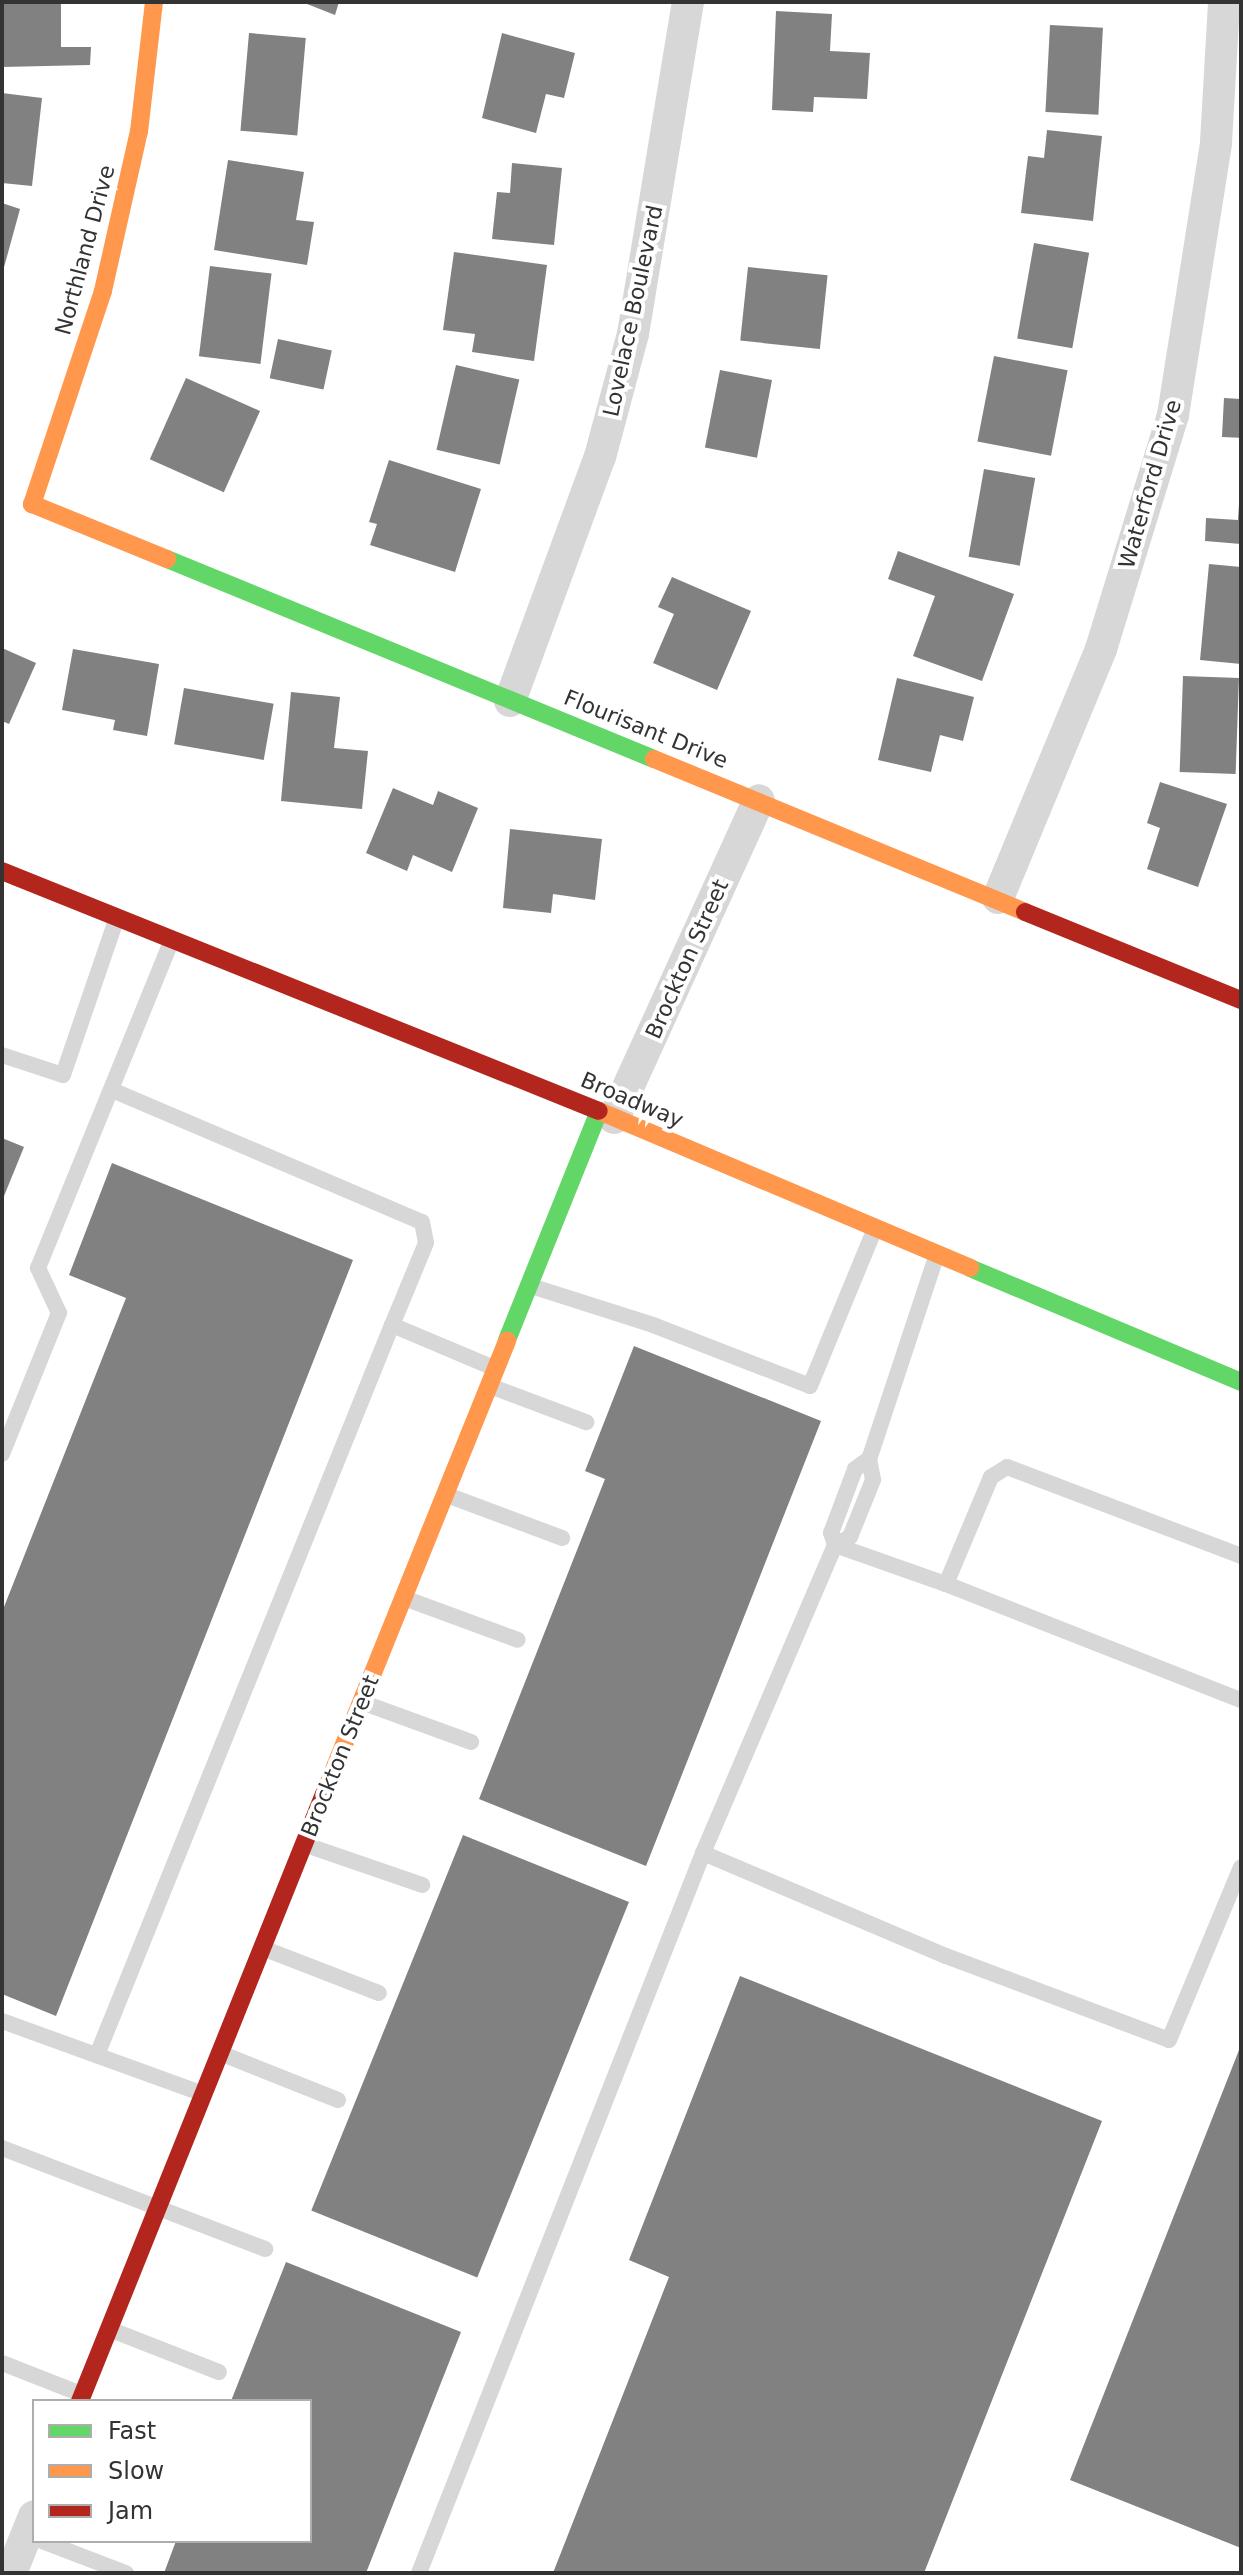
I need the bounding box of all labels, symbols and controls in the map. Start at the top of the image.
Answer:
street label: Northland Drive [50,162,120,338]
street label: Lovelace Boulevard [598,203,668,419]
street label: Waterford Drive [1113,396,1187,572]
street label: Flourisant Drive [560,684,732,774]
street label: Brockton Street [640,875,734,1043]
street label: Broadway [577,1067,687,1133]
street label: Brockton Street [296,1671,384,1841]
legend [32,2399,312,2543]
text: Fast [108,2417,156,2445]
text: Slow [108,2457,164,2485]
text: Jam [108,2497,153,2525]

